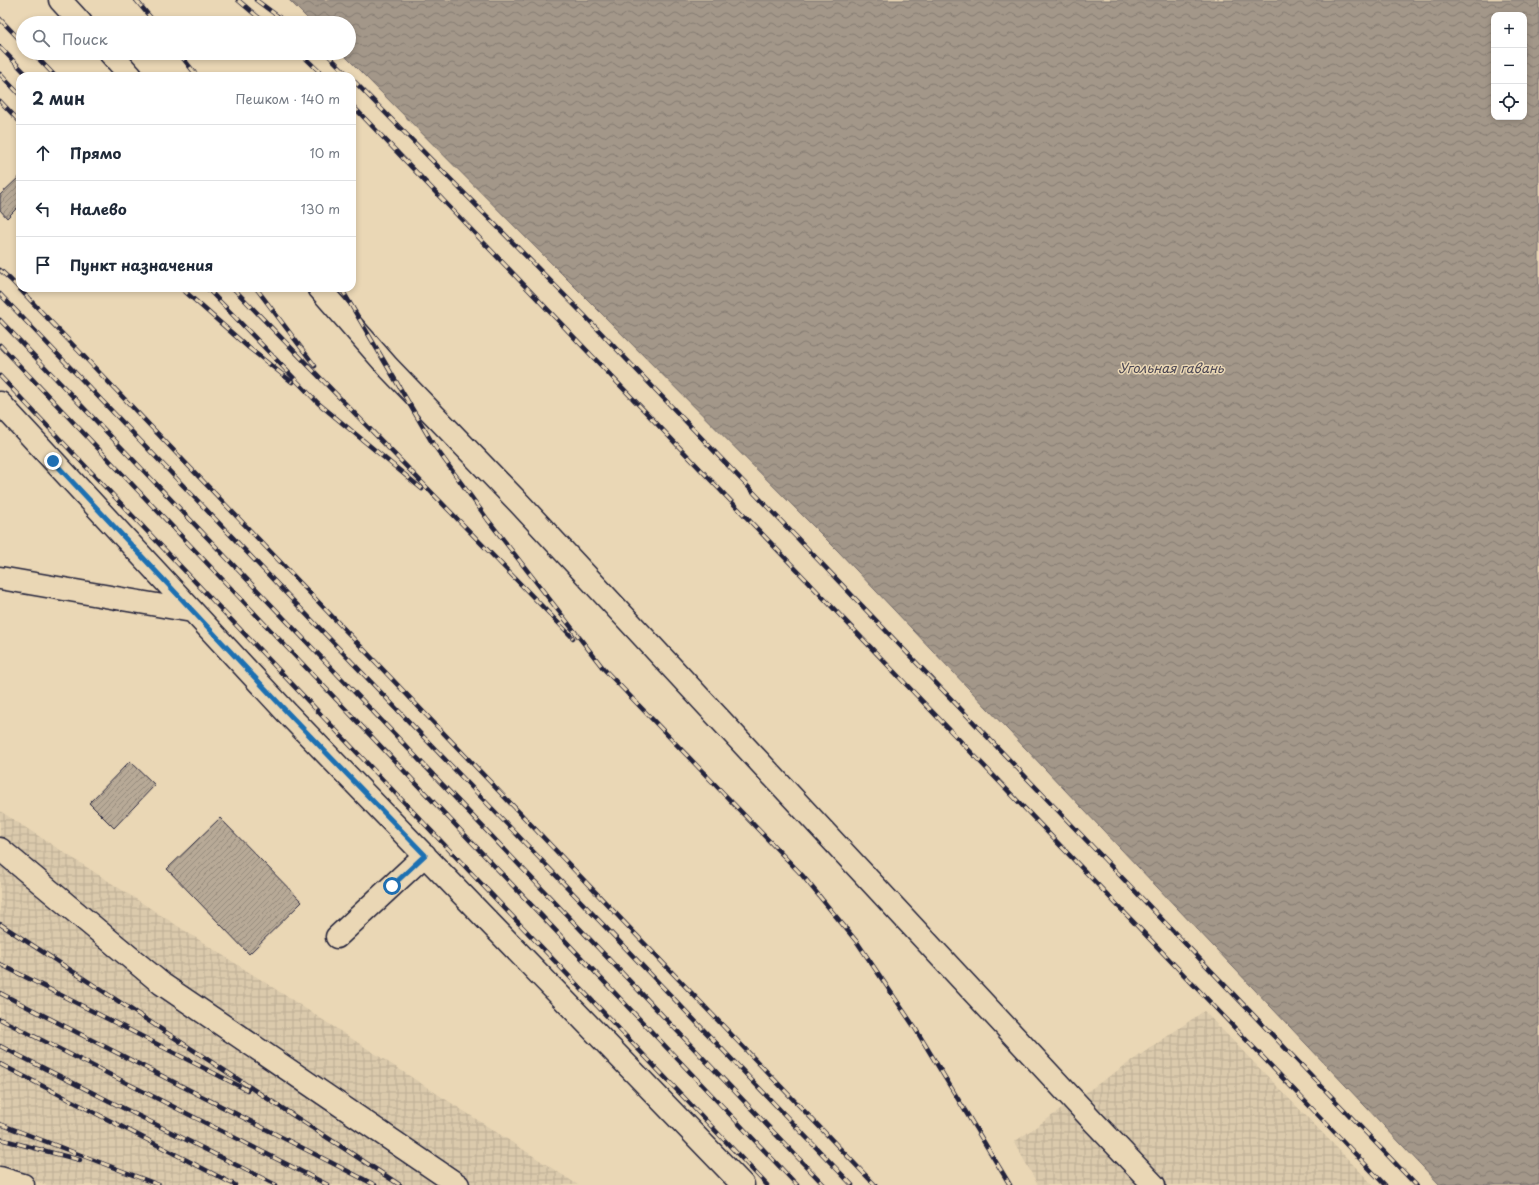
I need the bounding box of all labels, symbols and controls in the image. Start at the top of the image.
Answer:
map controls [1491,12,1527,120]
button: + [1491,12,1527,48]
search box [16,16,356,60]
icon: search [30,27,52,49]
text: Поиск [62,27,108,50]
button: − [1491,48,1527,84]
button: locate [1491,84,1527,120]
text: 2 мин [32,85,85,111]
text: Пешком · 140 m [236,89,340,108]
text: Прямо [70,141,121,164]
icon: ahead [32,142,54,164]
text: 10 m [310,143,340,162]
text: Налево [70,197,127,220]
icon: left [32,198,54,220]
text: 130 m [301,199,340,218]
text: Пункт назначения [70,253,213,276]
icon: arrive [32,254,54,276]
water label: Угольная гавань [1118,358,1225,377]
route end [44,452,62,470]
route start [383,877,401,895]

